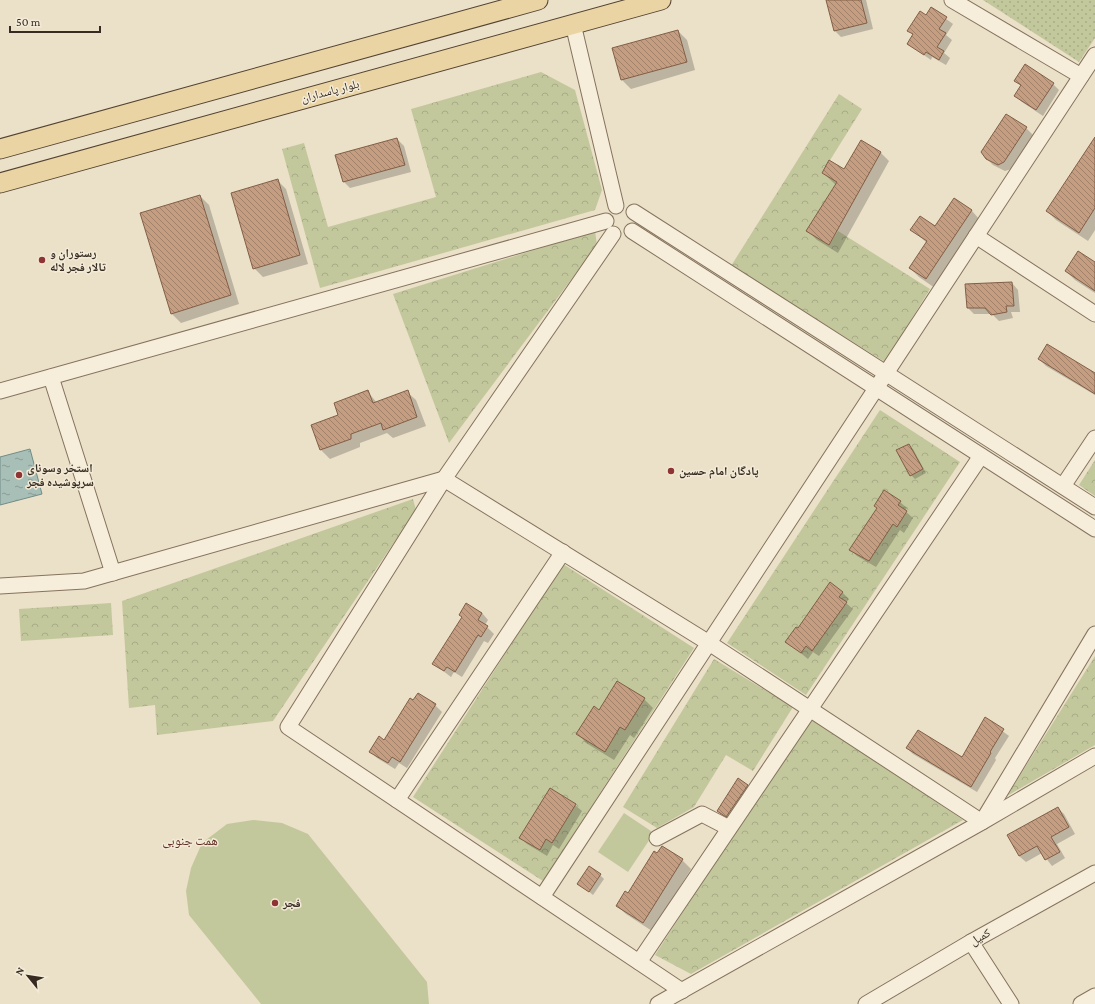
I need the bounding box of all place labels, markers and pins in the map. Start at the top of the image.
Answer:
place label: رستوران و تالار فجر لاله [50,246,107,274]
marker: رستوران و تالار فجر لاله [37,255,47,265]
place label: استخر وسونای سرپوشیده فجر [26,461,94,489]
place label: پادگان امام حسین [679,464,759,479]
marker: پادگان امام حسین [666,466,676,476]
marker: استخر وسونای سرپوشیده فجر [14,470,24,480]
place label: فجر [282,896,301,910]
marker: فجر [270,898,280,908]

